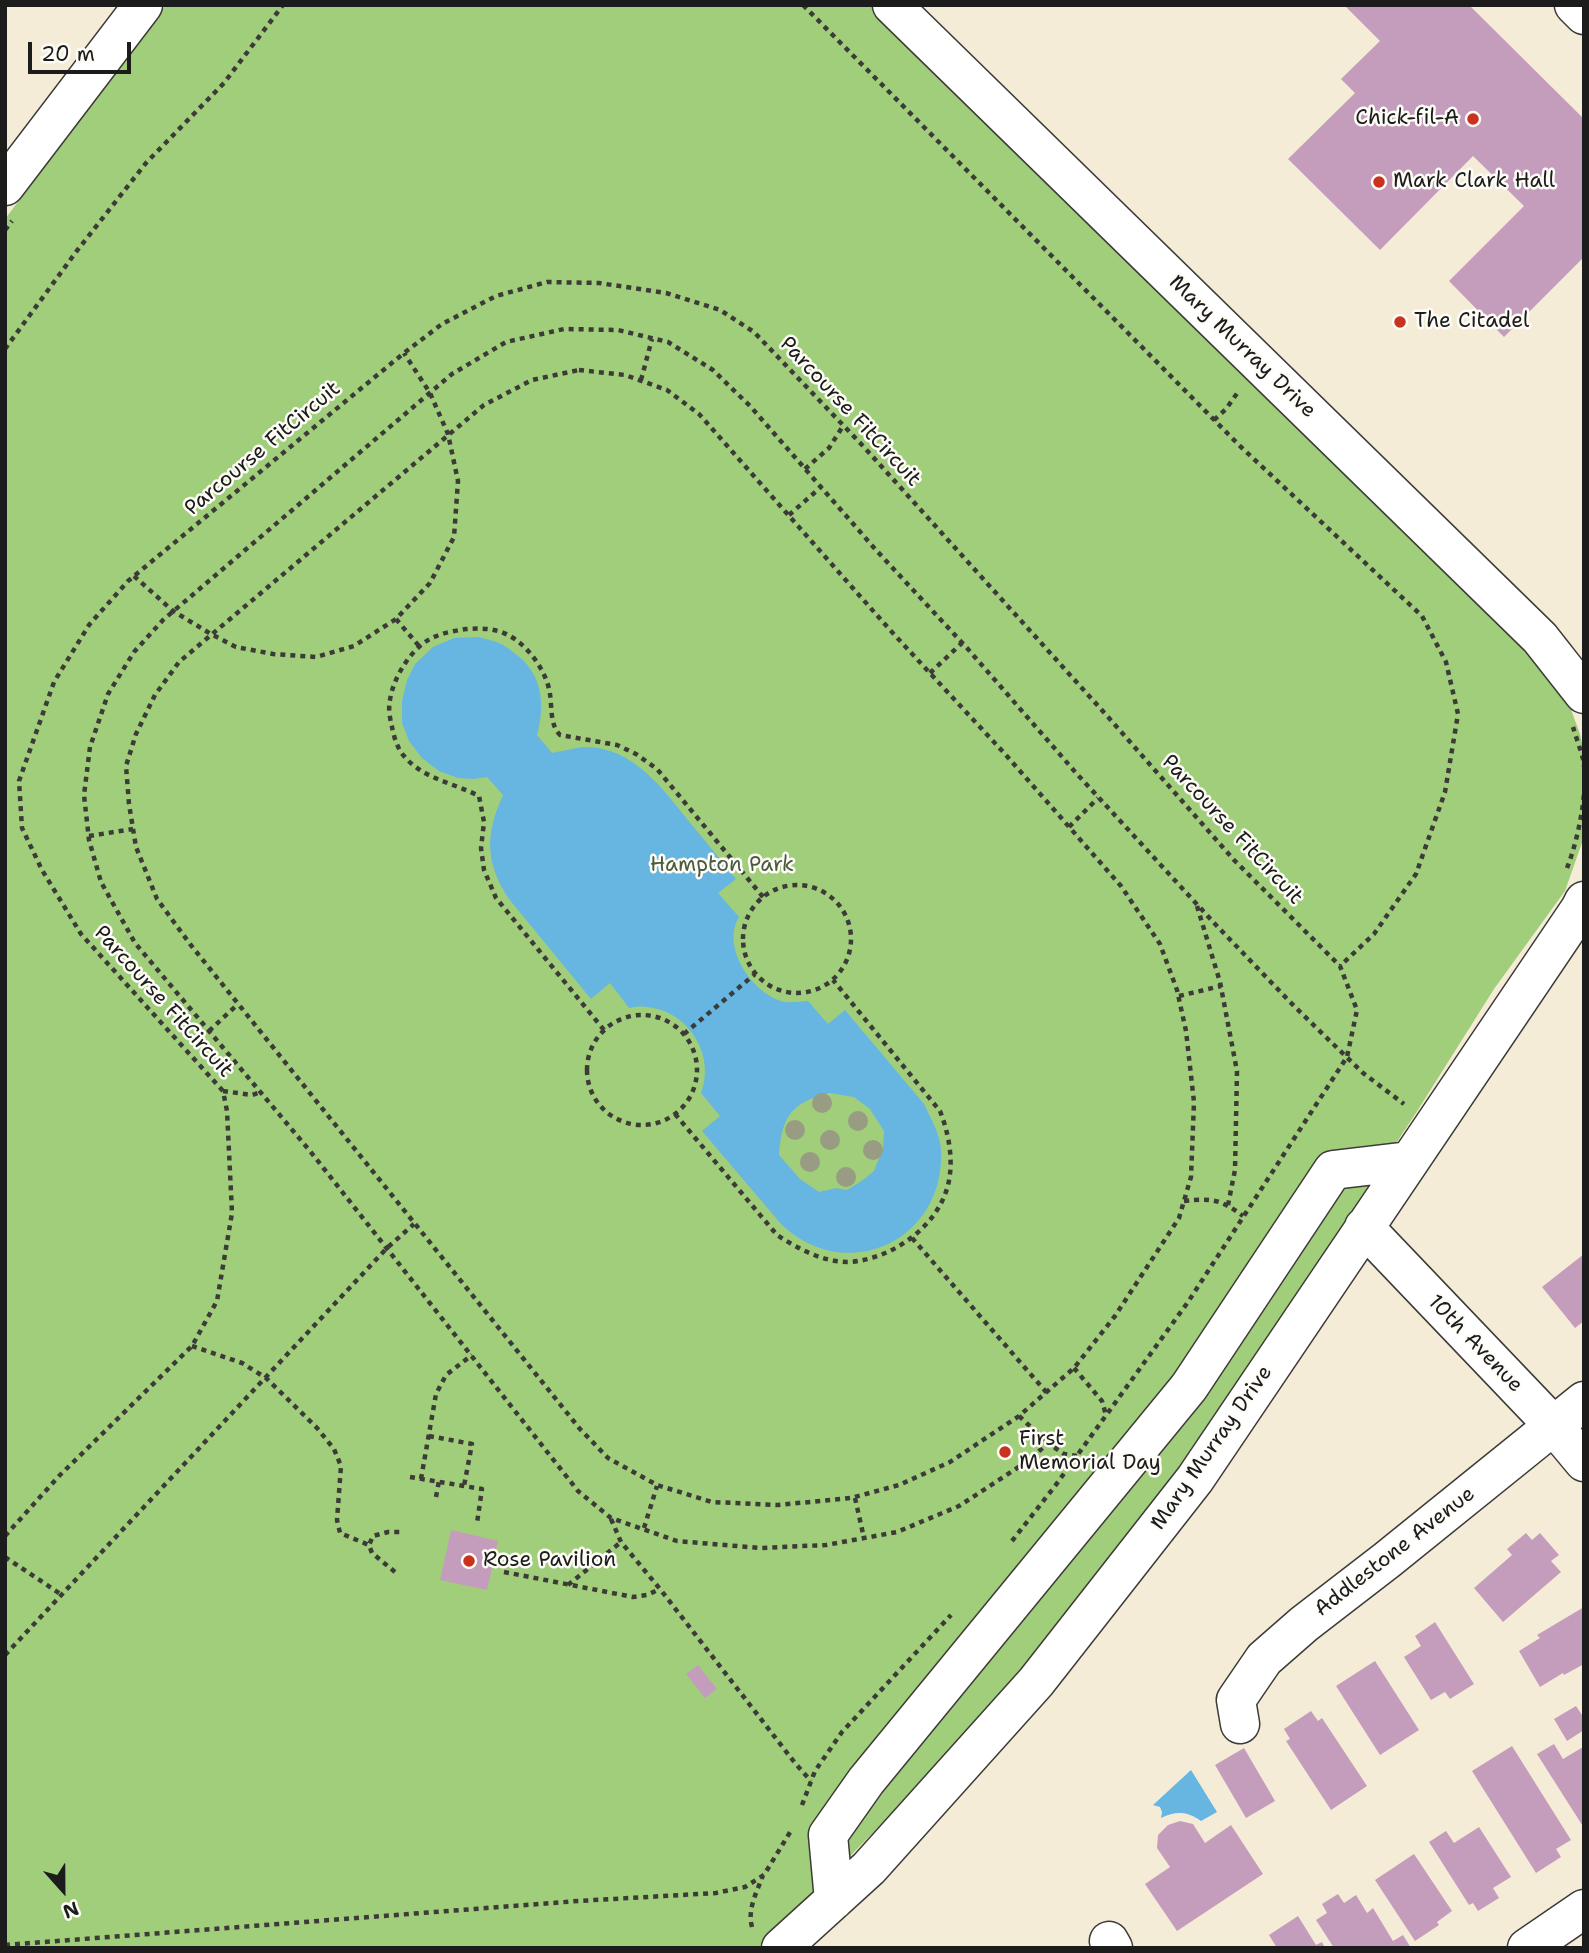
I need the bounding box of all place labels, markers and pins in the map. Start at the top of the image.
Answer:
place label: Chick-fil-A [1355,106,1459,132]
marker: Chick-fil-A [1465,111,1481,127]
place label: Mark Clark Hall [1393,169,1555,195]
marker: Mark Clark Hall [1371,174,1387,190]
place label: The Citadel [1414,309,1529,335]
marker: The Citadel [1392,314,1408,330]
place label: First Memorial Day [1019,1427,1161,1477]
marker: First Memorial Day [997,1444,1013,1460]
place label: Rose Pavilion [483,1548,616,1574]
marker: Rose Pavilion [461,1553,477,1569]

